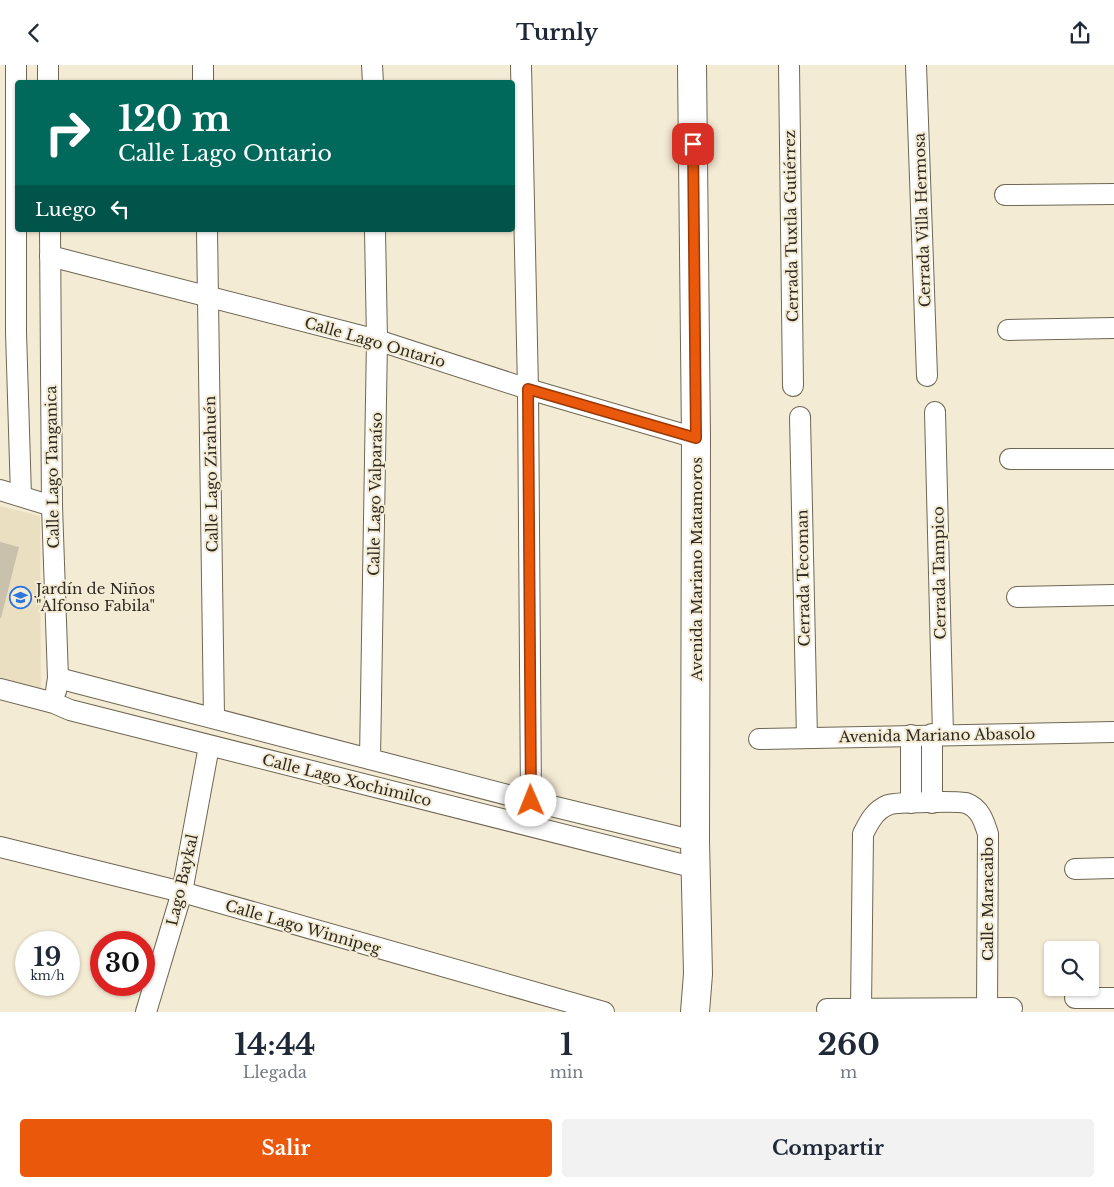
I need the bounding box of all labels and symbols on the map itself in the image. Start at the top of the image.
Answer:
pin [672,123,714,165]
street label: Cerrada Tuxtla Gutiérrez [780,130,802,322]
street label: Cerrada Villa Hermosa [909,132,935,307]
street label: Calle Lago Ontario [302,313,448,371]
street label: Calle Lago Tanganica [41,385,63,549]
street label: Calle Lago Zirahuén [200,396,222,552]
street label: Calle Lago Valparaíso [364,412,386,576]
street label: Avenida Mariano Matamoros [687,457,706,682]
street label: Cerrada Tampico [928,506,950,640]
street label: Cerrada Tecoman [792,509,814,647]
place label: Jardín de Niños "Alfonso Fabila" [34,579,155,615]
school or university icon: Jardín de Niños "Alfonso Fabila" [8,585,32,609]
street label: Avenida Mariano Abasolo [838,724,1035,746]
street label: Calle Lago Xochimilco [260,750,434,810]
position arrow [504,774,556,826]
street label: Lago Baykal [162,832,202,928]
street label: Calle Maracaibo [978,837,997,961]
street label: Calle Lago Winnipeg [223,896,384,959]
speed limit sign: 30 [90,931,155,996]

